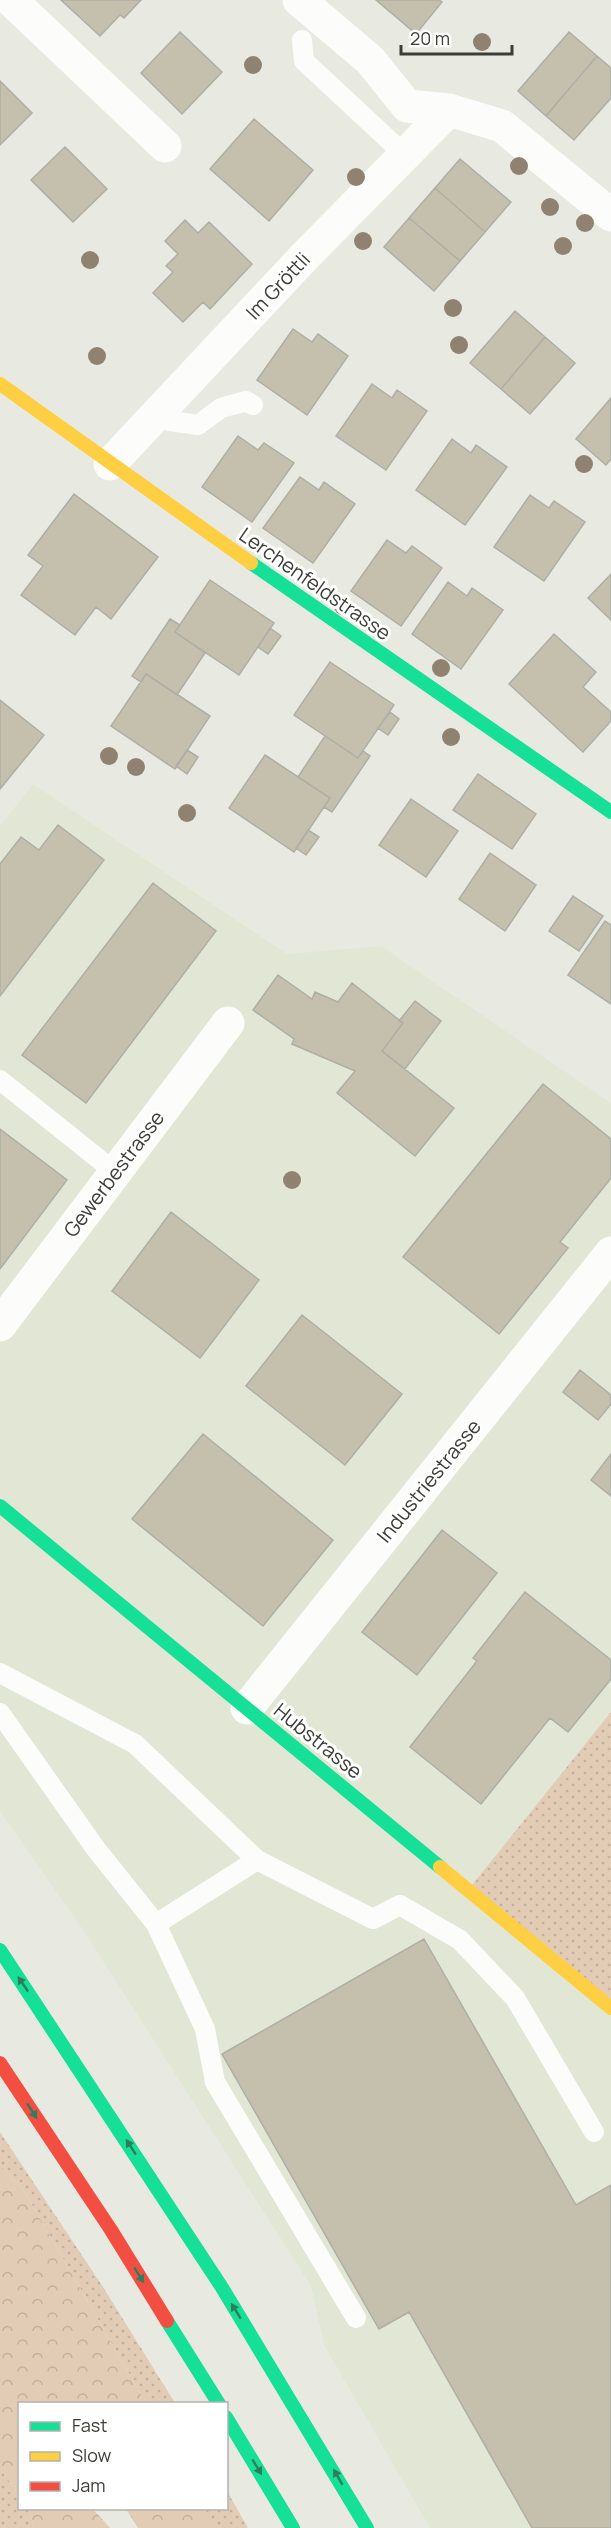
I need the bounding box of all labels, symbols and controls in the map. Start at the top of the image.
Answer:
scale bar [401,18,512,56]
text: 20 m [410,26,450,50]
street label: Im Gröttli [240,246,316,325]
street label: Lerchenfeldstrasse [234,521,396,646]
street label: Gewerbestrasse [57,1105,170,1242]
street label: Industriestrasse [370,1413,487,1548]
street label: Hubstrasse [268,1697,368,1785]
one-way arrow [18,1976,29,1993]
one-way arrow [27,2103,38,2120]
one-way arrow [126,2139,137,2155]
one-way arrow [133,2267,144,2283]
one-way arrow [231,2303,242,2319]
legend [18,2402,228,2510]
text: Fast [72,2413,107,2437]
text: Slow [72,2443,112,2467]
one-way arrow [251,2459,262,2475]
one-way arrow [333,2468,343,2485]
text: Jam [72,2473,106,2497]

